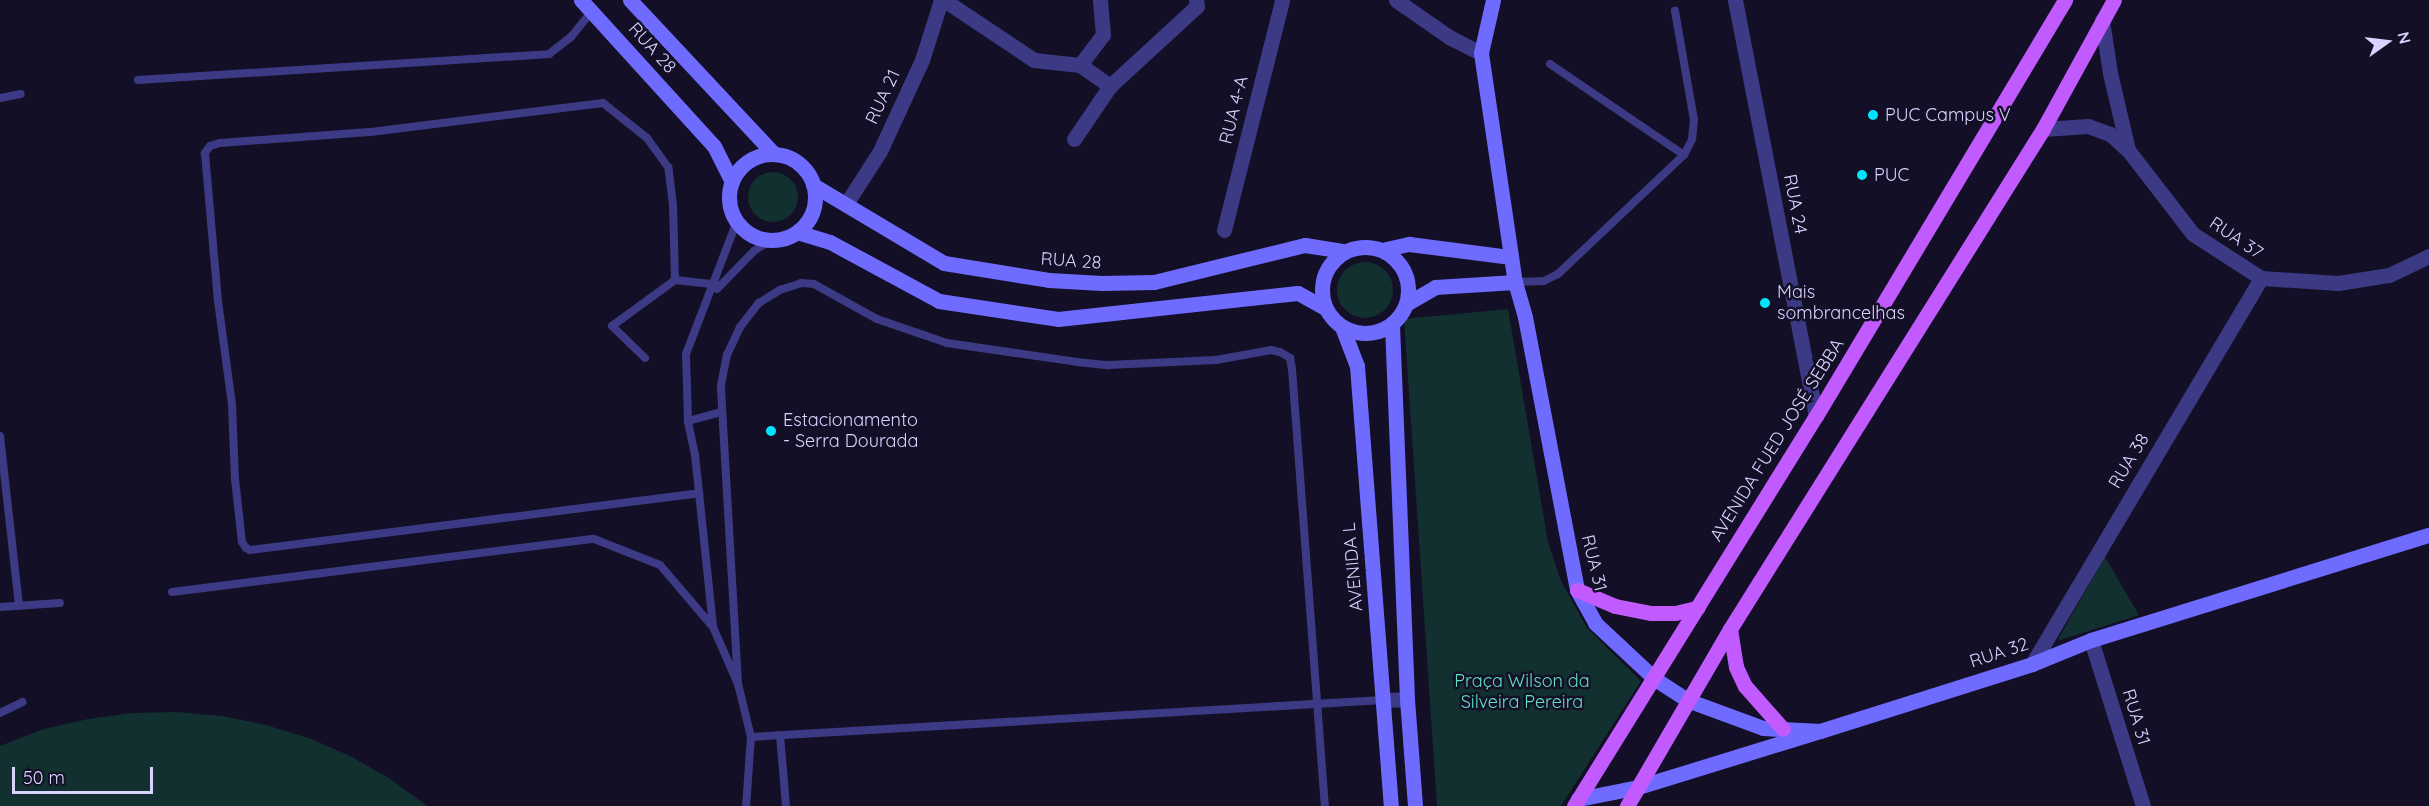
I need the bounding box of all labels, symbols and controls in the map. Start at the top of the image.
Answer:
north arrow [2357,12,2417,72]
street label: RUA 28 [624,18,680,78]
text: N [2393,30,2416,46]
street label: RUA 21 [861,66,905,128]
street label: RUA 4-A [1215,74,1253,146]
place label: PUC Campus V [1885,104,2011,126]
marker: PUC Campus V [1866,108,1880,122]
place label: PUC [1874,164,1909,186]
marker: PUC [1855,168,1869,182]
street label: RUA 24 [1779,172,1811,236]
street label: RUA 37 [2205,212,2267,264]
street label: RUA 28 [1040,248,1102,274]
place label: Mais sombrancelhas [1777,282,1905,324]
marker: Mais sombrancelhas [1758,296,1772,310]
street label: AVENIDA FUED JOSÉ SEBBA [1706,335,1848,545]
place label: Estacionamento - Serra Dourada [783,410,918,452]
marker: Estacionamento - Serra Dourada [764,424,778,438]
street label: RUA 38 [2104,430,2154,492]
street label: AVENIDA L [1338,522,1368,612]
street label: RUA 31 [1577,533,1611,593]
street label: RUA 32 [1967,633,2031,673]
park label: Praça Wilson da Silveira Pereira [1454,671,1590,714]
street label: RUA 31 [2117,686,2155,748]
scale bar [15,755,156,793]
text: 50 m [23,766,65,789]

